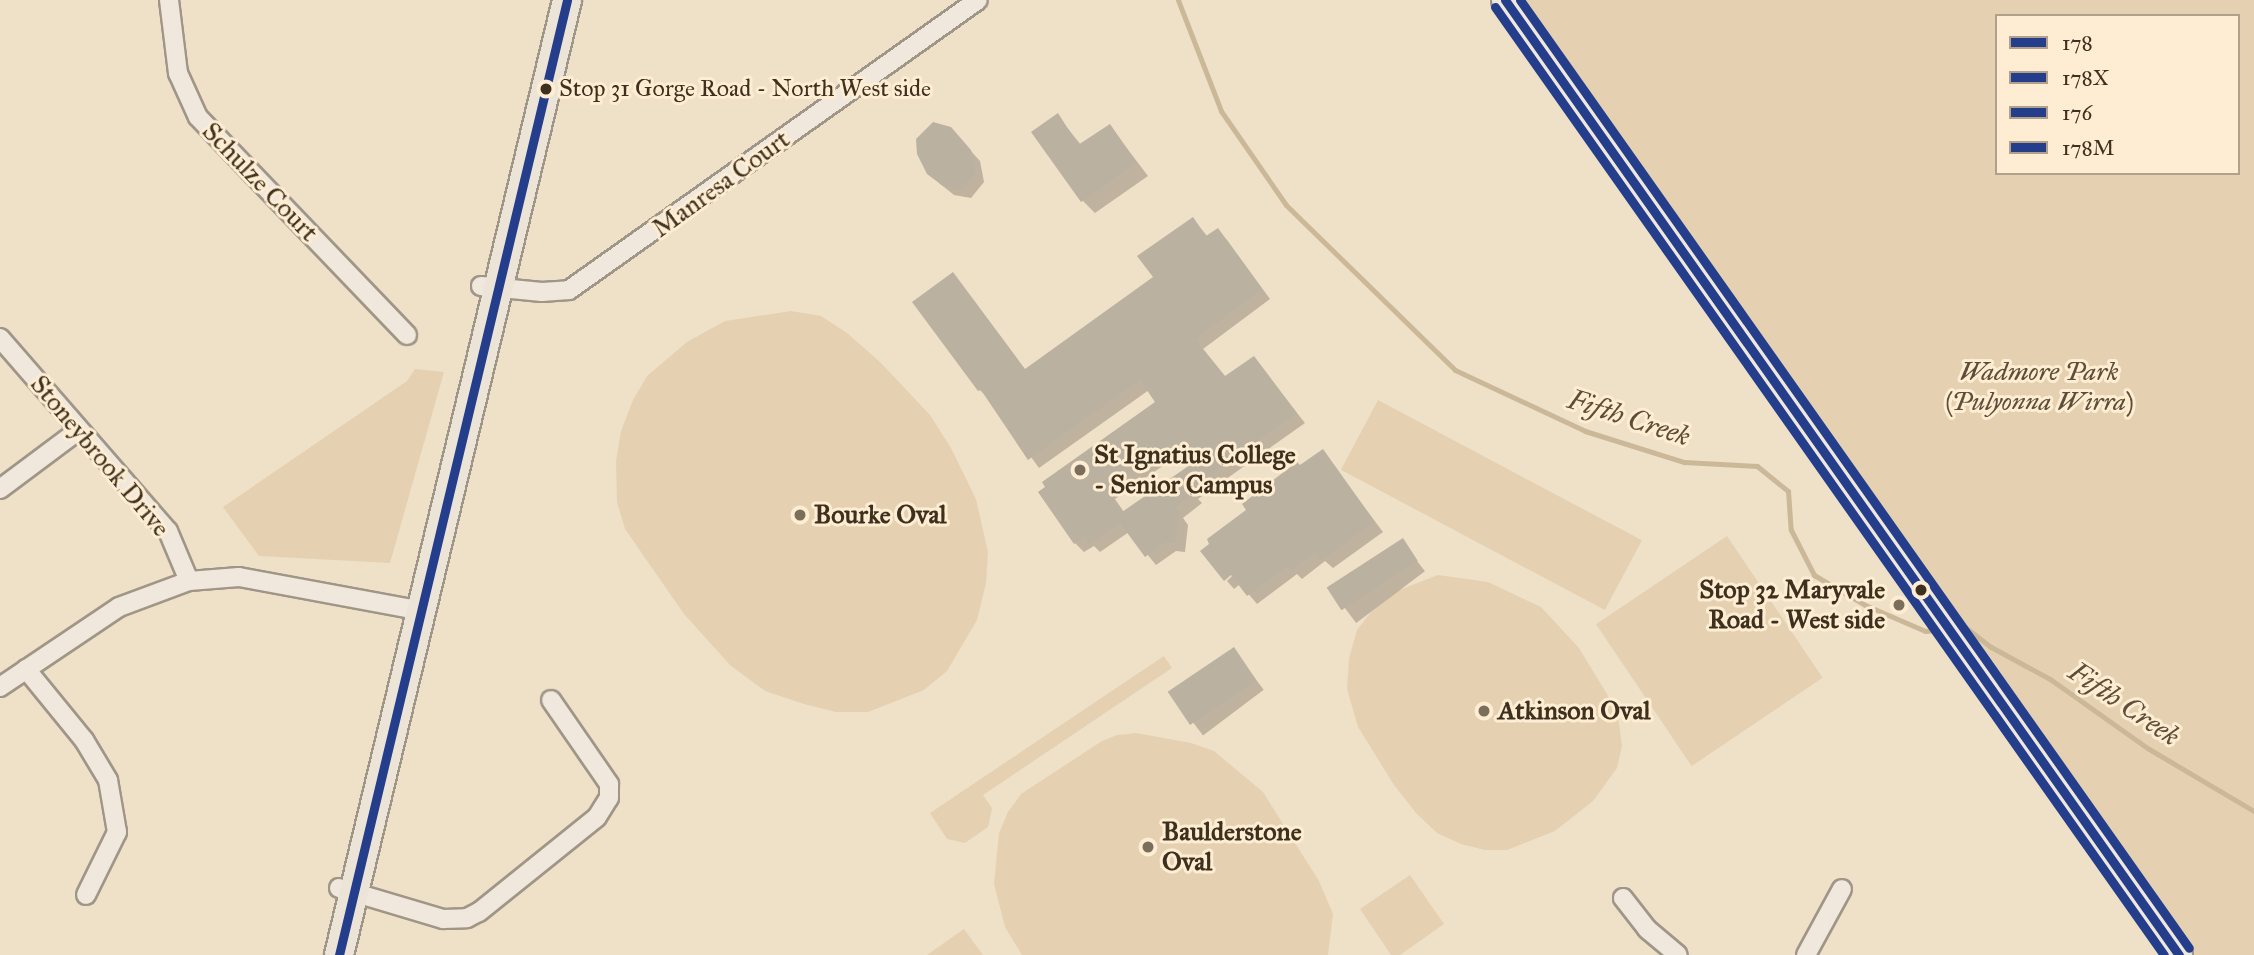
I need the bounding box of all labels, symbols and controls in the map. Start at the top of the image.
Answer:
legend [1995,14,2240,175]
text: 178 [2062,30,2093,56]
text: 178X [2062,65,2109,91]
place label: Stop 31 Gorge Road - North West side [559,75,931,103]
marker: Stop 31 Gorge Road - North West side [539,82,553,96]
text: 176 [2062,100,2092,126]
street label: Schulze Court [195,116,325,248]
street label: Manresa Court [646,124,796,244]
text: 178M [2062,135,2114,161]
park label: Wadmore Park (Pulyonna Wirra) [1945,356,2133,418]
street label: Stoneybrook Drive [24,369,176,543]
water label: Fifth Creek [1564,382,1694,454]
place label: St Ignatius College - Senior Campus [1094,439,1296,500]
marker: St Ignatius College - Senior Campus [1072,462,1088,478]
place label: Bourke Oval [814,499,946,531]
marker: Bourke Oval [792,507,808,523]
place label: Stop 32 Maryvale Road - West side [1699,574,1885,636]
unlabelled marker [1914,583,1928,597]
marker: Stop 32 Maryvale Road - West side [1891,597,1907,613]
water label: Fifth Creek [2062,655,2186,753]
place label: Atkinson Oval [1498,695,1650,727]
marker: Atkinson Oval [1476,703,1492,719]
place label: Baulderstone Oval [1162,816,1301,878]
marker: Baulderstone Oval [1140,839,1156,855]

